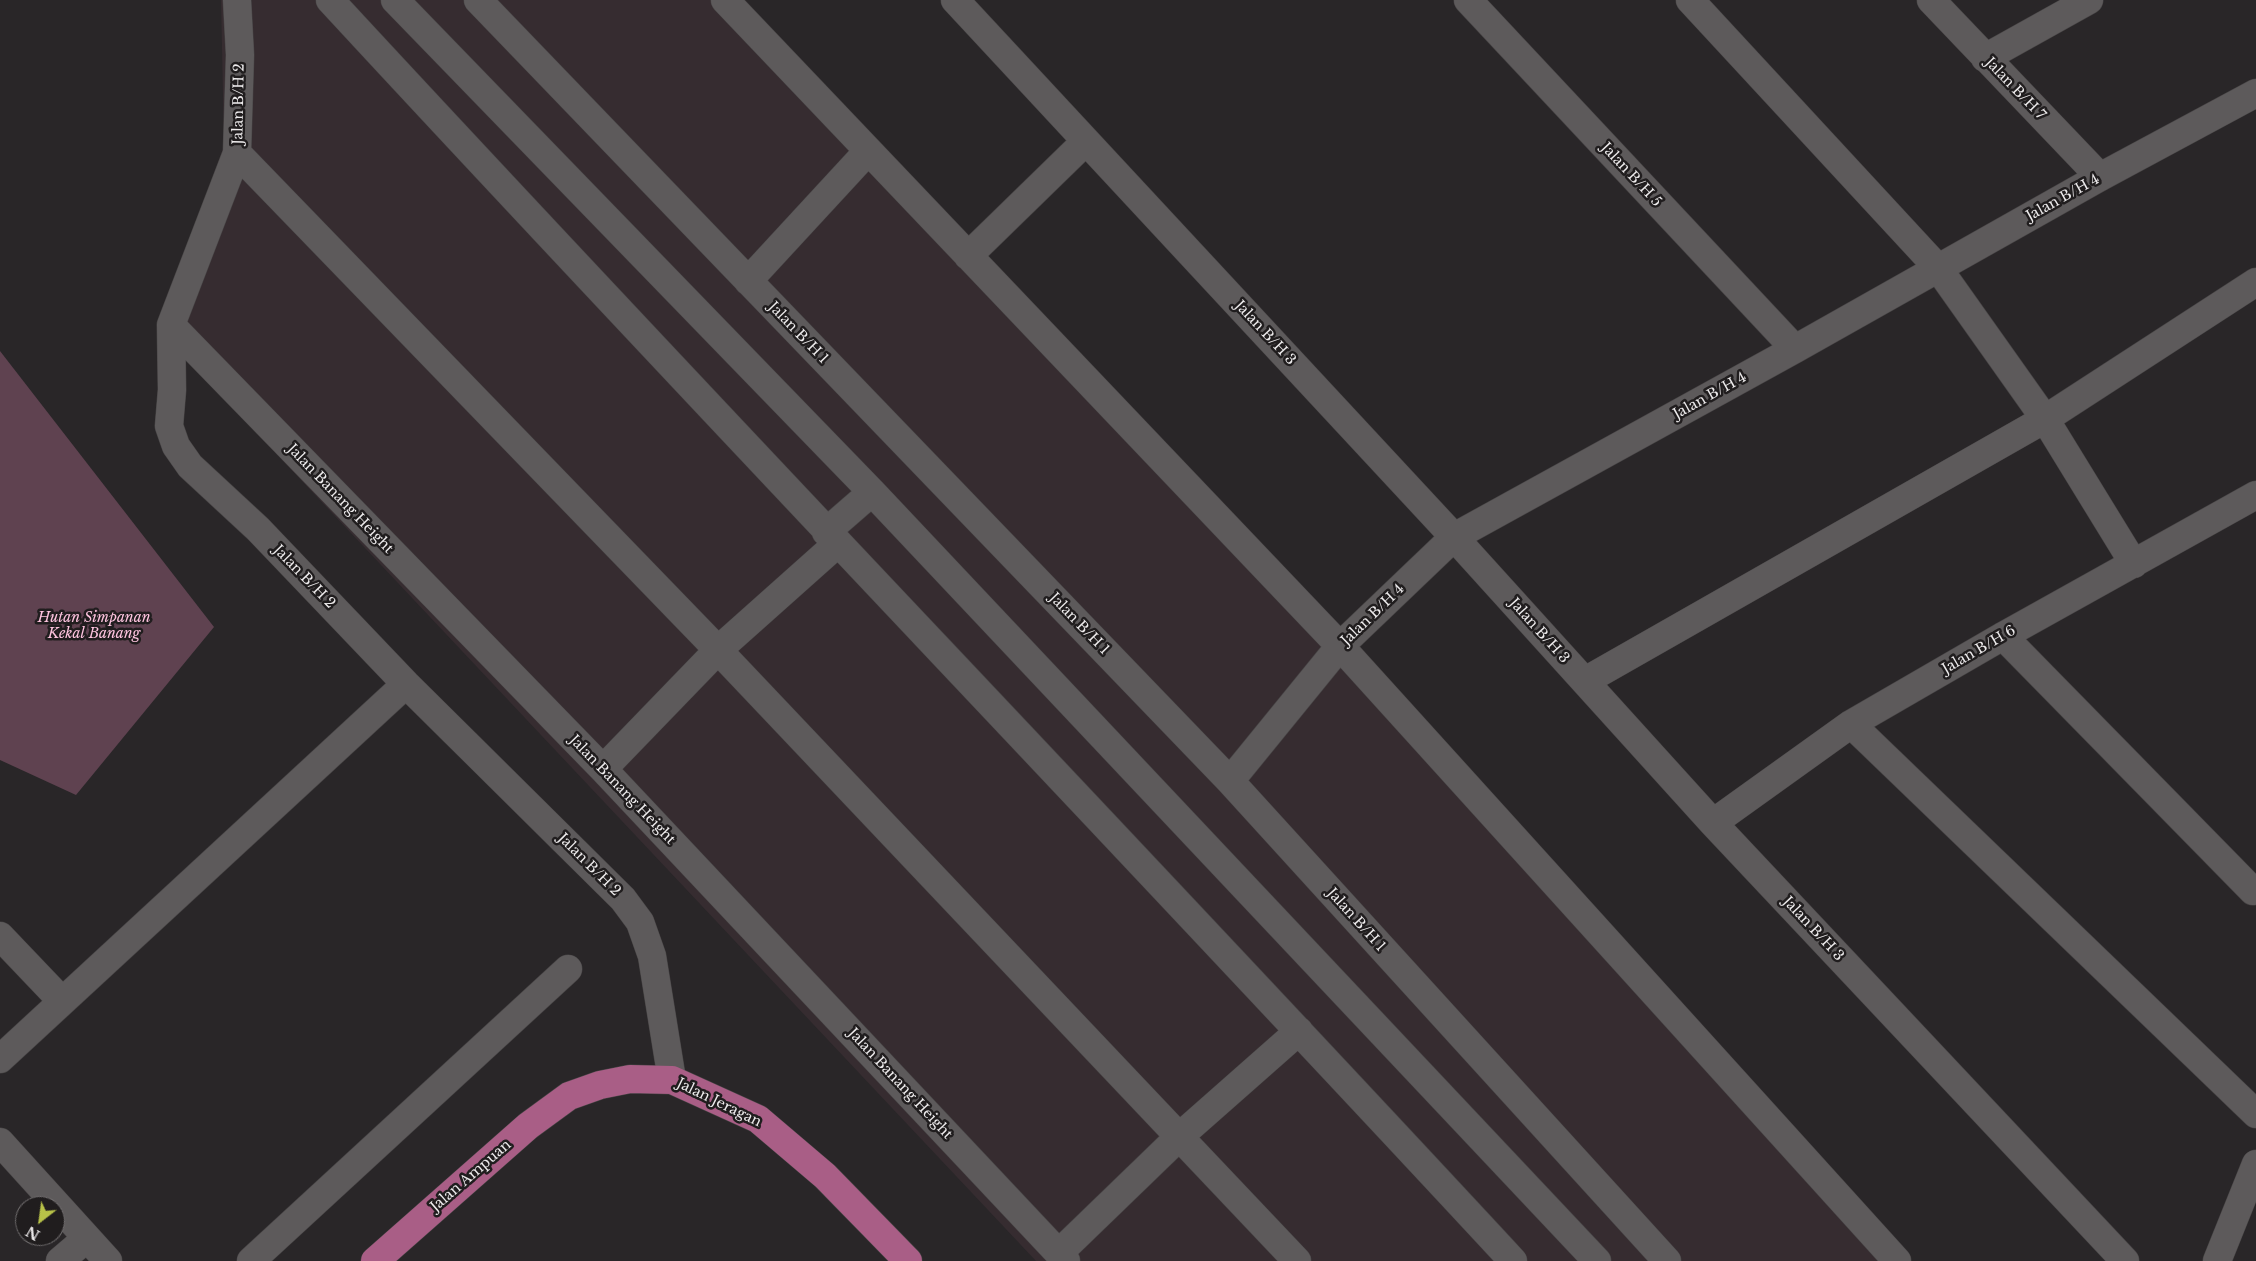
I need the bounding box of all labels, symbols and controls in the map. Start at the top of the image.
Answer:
street label: Jalan B/H 7 [1981,54,2049,124]
street label: Jalan B/H 2 [230,63,248,145]
street label: Jalan B/H 5 [1597,140,1665,210]
street label: Jalan B/H 4 [2023,171,2103,225]
street label: Jalan B/H 3 [1231,297,1299,369]
street label: Jalan B/H 1 [764,299,832,367]
street label: Jalan B/H 4 [1670,369,1750,423]
street label: Jalan Banang Height [283,441,397,557]
street label: Jalan B/H 2 [270,542,338,612]
street label: Jalan B/H 4 [1338,581,1408,649]
street label: Jalan B/H 1 [1045,590,1113,658]
street label: Jalan B/H 3 [1505,595,1573,667]
park label: Hutan Simpanan Kekal Banang [38,610,150,642]
street label: Jalan B/H 6 [1939,622,2019,678]
street label: Jalan Banang Height [565,732,679,848]
street label: Jalan B/H 2 [554,830,624,900]
street label: Jalan B/H 1 [1323,885,1389,955]
street label: Jalan B/H 3 [1779,893,1847,965]
street label: Jalan Banang Height [844,1025,956,1143]
street label: Jalan Jeragan [674,1075,764,1131]
street label: Jalan Ampuan [427,1137,515,1215]
north arrow [15,1196,65,1246]
text: N [23,1222,43,1244]

